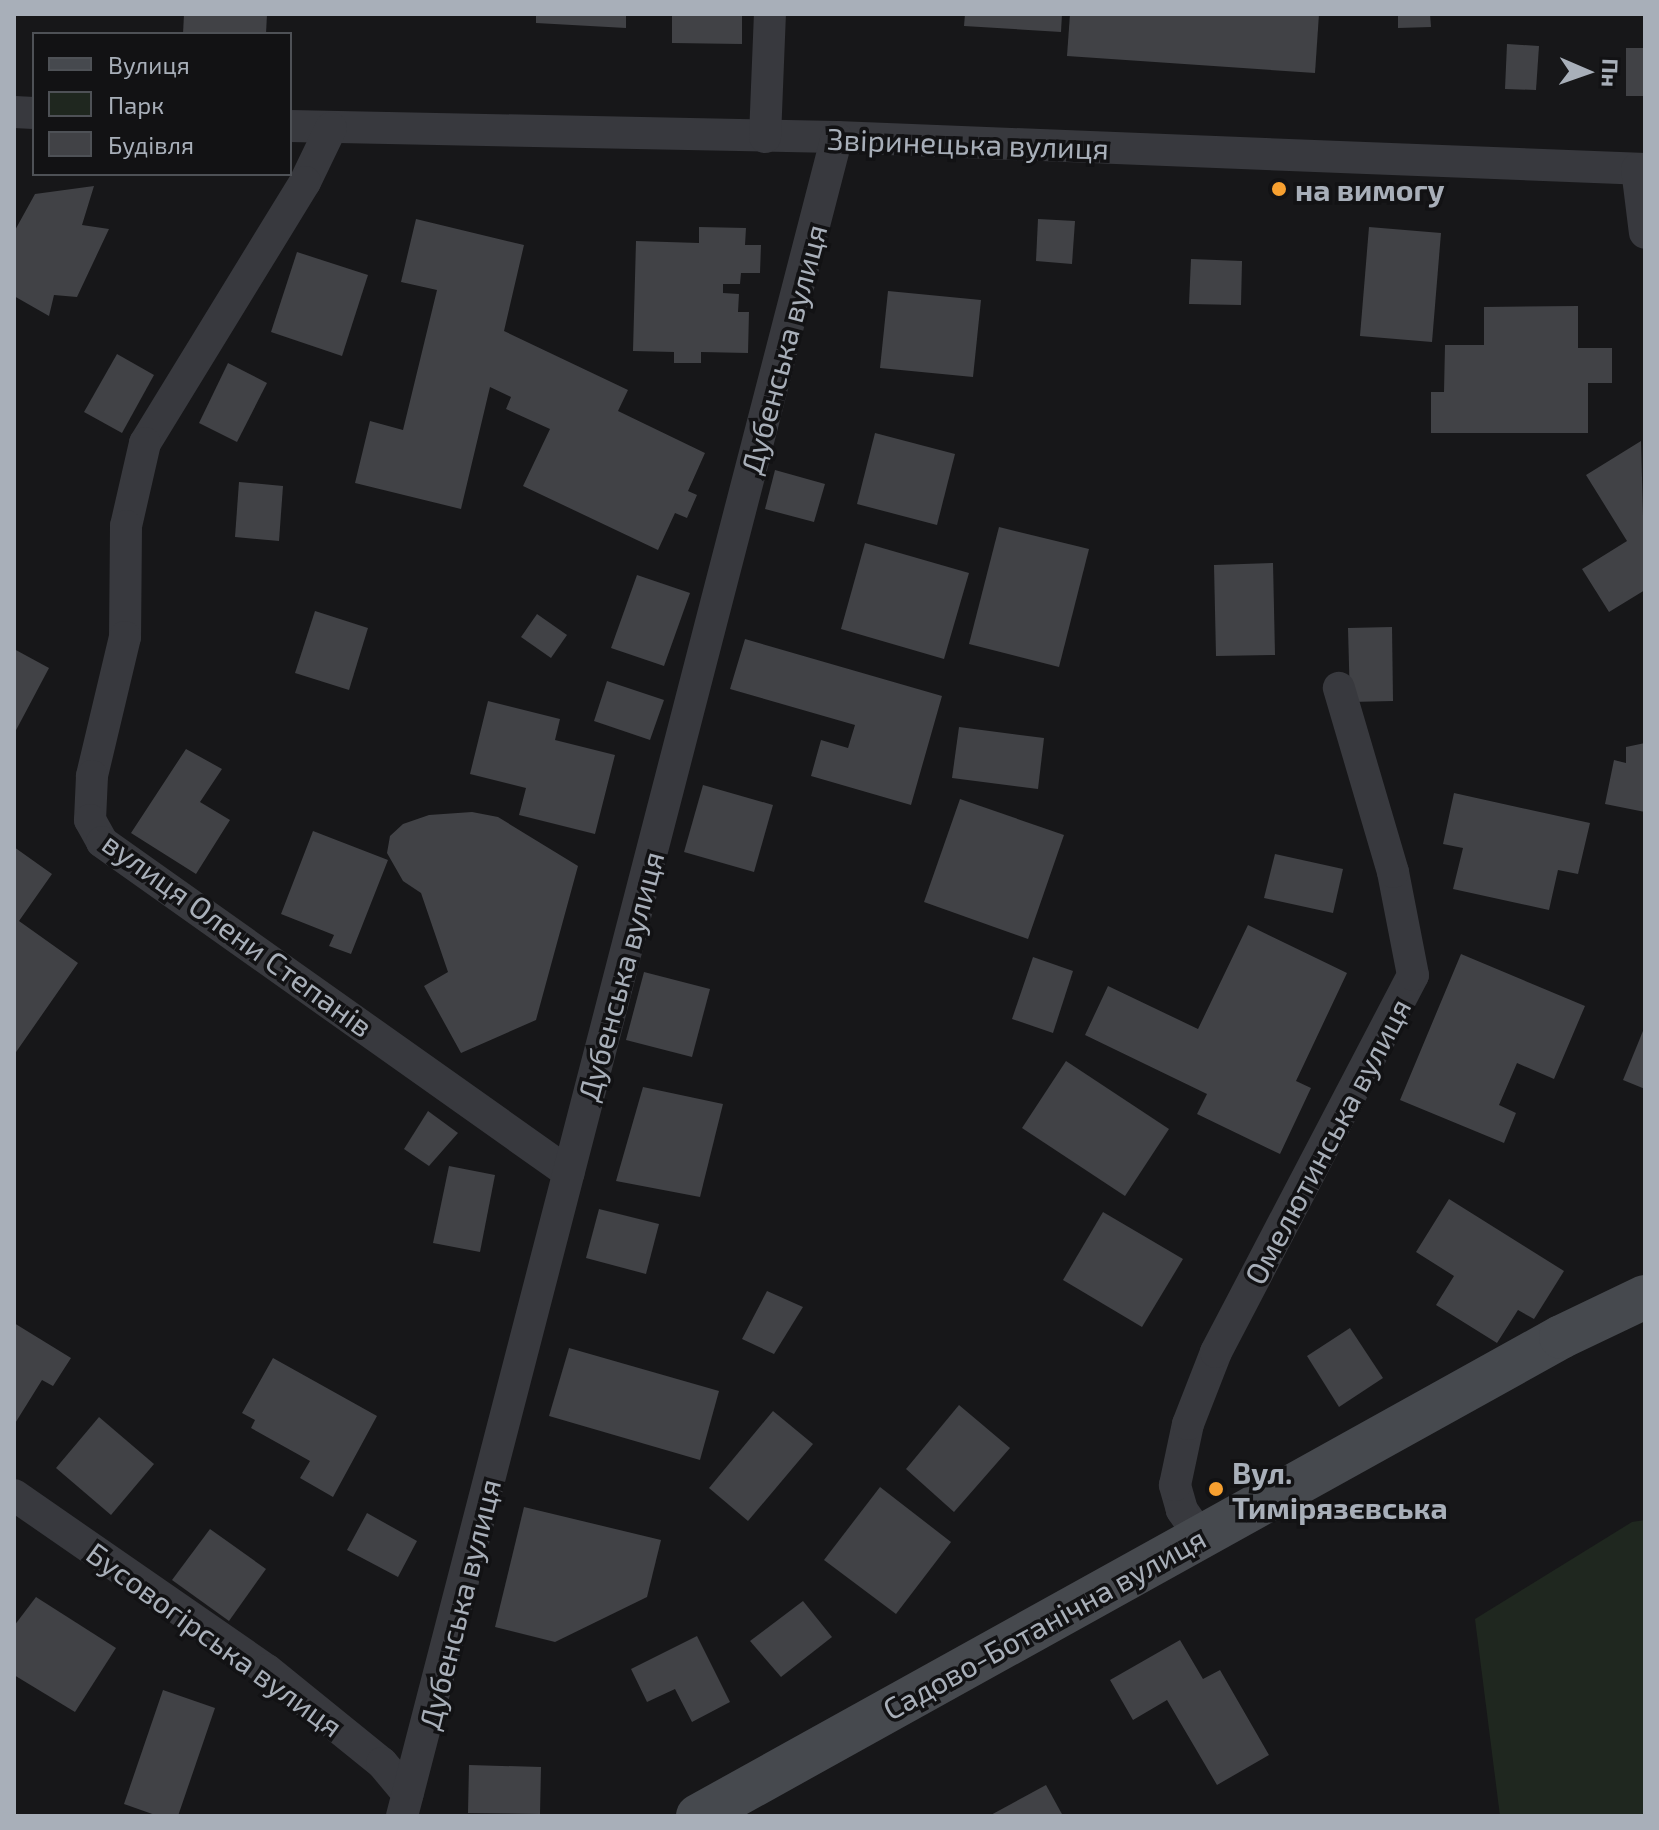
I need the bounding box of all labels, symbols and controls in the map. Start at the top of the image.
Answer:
legend [32,32,292,176]
north arrow [1547,32,1627,112]
text: Вулиця [108,50,190,79]
text: Пн [1597,58,1624,88]
text: Парк [108,90,164,119]
street label: Звіринецька вулиця [826,120,1110,166]
text: Будівля [108,130,194,159]
place label: на вимогу [1295,171,1445,207]
marker: на вимогу [1270,180,1288,198]
street label: Дубенська вулиця [732,220,834,478]
street label: вулиця Олени Степанів [96,824,380,1044]
street label: Дубенська вулиця [569,847,671,1105]
street label: Омелютинська вулиця [1236,992,1418,1290]
place label: Вул. Тимірязєвська [1232,1454,1448,1524]
street label: Дубенська вулиця [410,1475,508,1733]
marker: Вул. Тимірязєвська [1207,1480,1225,1498]
street label: Садово-Ботанічна вулиця [876,1519,1212,1727]
street label: Бусовогірська вулиця [80,1534,350,1744]

